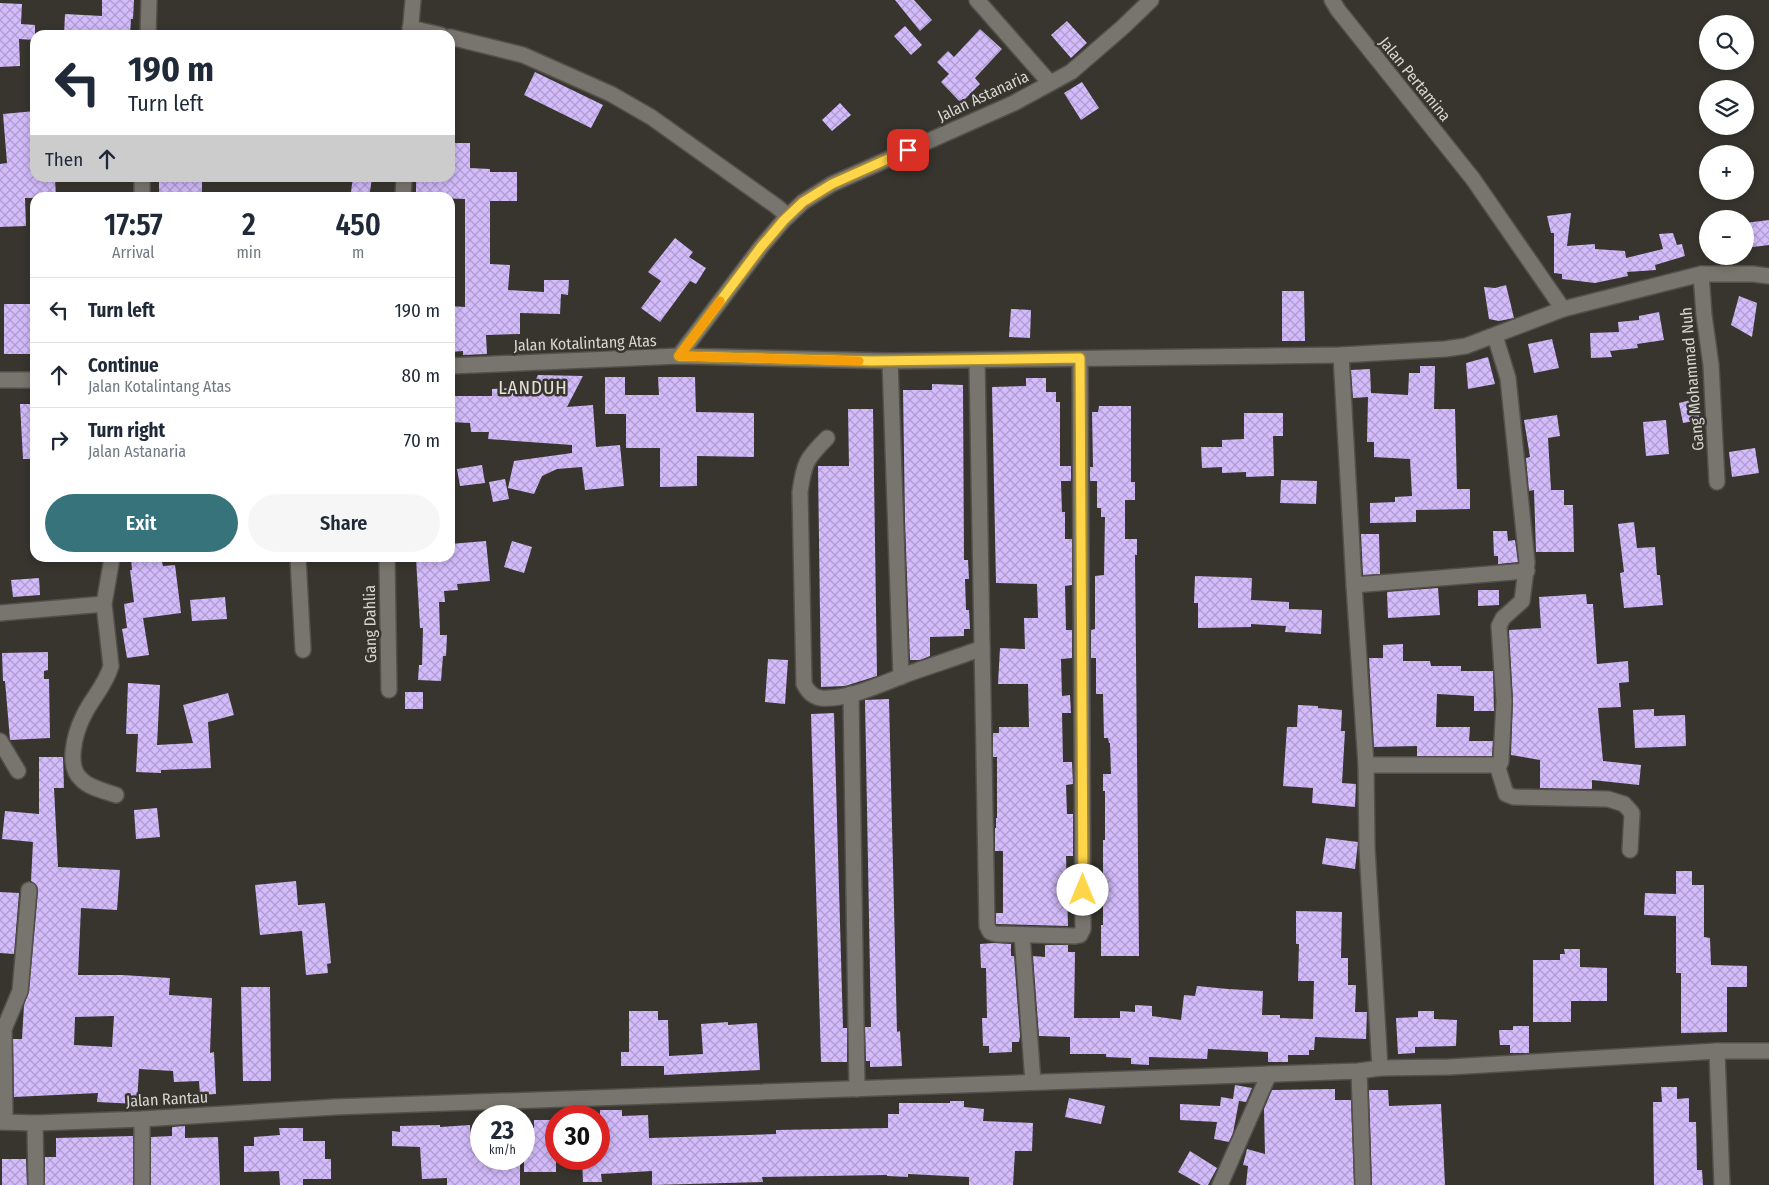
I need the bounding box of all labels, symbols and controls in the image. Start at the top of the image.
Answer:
map controls [1699,15,1754,265]
button: search [1699,15,1754,70]
street label: Jalan Pertamina [1375,33,1455,125]
text: 190 m [128,48,214,90]
icon: left [45,50,110,115]
street label: Jalan Astanaria [934,67,1032,125]
button: layers [1699,80,1754,135]
text: Turn left [128,90,204,117]
pin [887,129,929,171]
icon: arrive [894,136,922,164]
icon: ahead [93,145,121,173]
button: + [1699,145,1754,200]
text: Then [45,148,83,171]
text: 17:57 [104,207,163,243]
text: 2 [242,207,256,243]
text: 450 [335,207,381,243]
button: − [1699,210,1754,265]
text: Arrival [112,243,154,262]
text: min [237,243,261,262]
text: m [352,243,364,262]
icon: left [45,296,73,324]
text: Turn left [88,299,155,322]
text: 190 m [394,299,440,322]
street label: Gang Mohammad Nuh [1676,306,1708,452]
street label: Jalan Kotalintang Atas [513,331,657,355]
text: Continue [88,354,159,377]
icon: ahead [45,361,73,389]
text: 80 m [402,364,440,387]
district label: LANDUH [498,376,568,399]
text: Jalan Kotalintang Atas [88,377,231,396]
text: Turn right [88,419,165,442]
icon: right [45,426,73,454]
text: 70 m [404,429,440,452]
text: Jalan Astanaria [88,442,186,461]
button: Exit [45,494,238,552]
button: Share [248,494,440,552]
street label: Gang Dahlia [360,585,380,663]
position arrow [1056,863,1108,915]
street label: Jalan Rantau [125,1087,209,1111]
speed limit sign: 30 [545,1105,610,1170]
text: 23 [491,1116,514,1146]
text: km/h [489,1143,516,1157]

